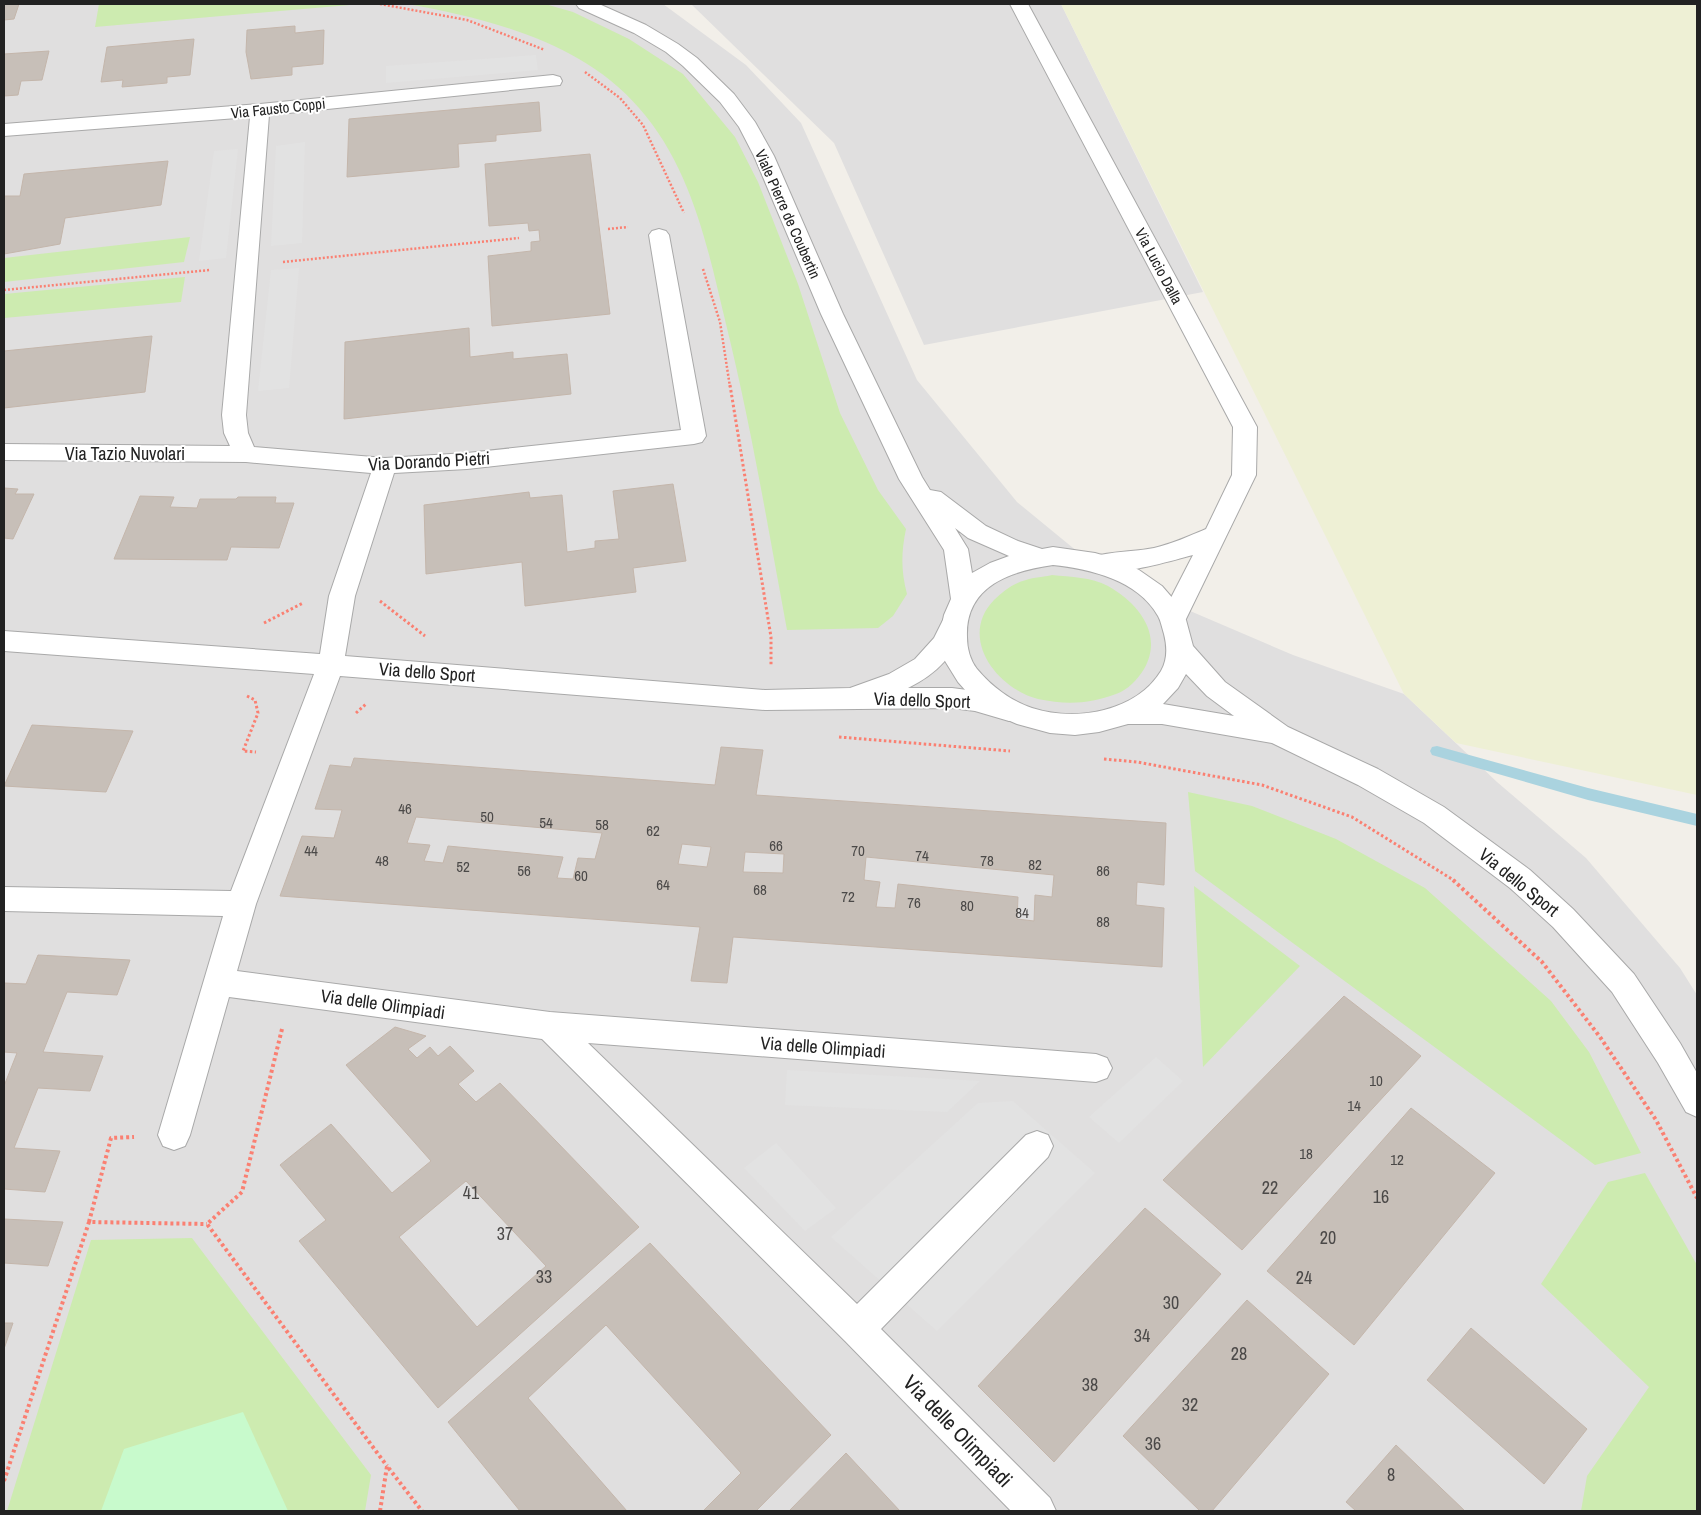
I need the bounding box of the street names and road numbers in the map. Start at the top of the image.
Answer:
street label: Via Fausto Coppi [230,93,326,123]
street label: Viale Pierre de Coubertin [750,146,826,282]
street label: Via Lucio Dalla [1130,224,1188,308]
street label: Via Tazio Nuvolari [65,441,185,466]
street label: Via Dorando Pietri [367,445,491,477]
street label: Via dello Sport [378,656,476,688]
street label: Via dello Sport [873,686,971,714]
street label: Via dello Sport [1474,842,1564,922]
street label: Via delle Olimpiadi [319,983,447,1025]
street label: Via delle Olimpiadi [760,1030,886,1064]
street label: Via delle Olimpiadi [897,1368,1019,1494]

